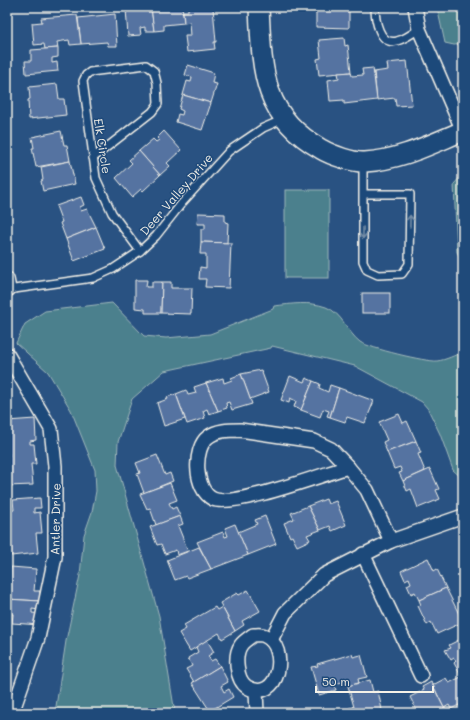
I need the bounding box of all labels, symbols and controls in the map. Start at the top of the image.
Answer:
street label: Elk Circle [91,117,115,175]
street label: Deer Valley Drive [136,150,216,238]
one-way arrow [406,215,414,228]
one-way arrow [359,226,367,239]
street label: Antler Drive [46,483,64,555]
scale bar [316,668,433,694]
text: 50 m [322,673,350,689]

